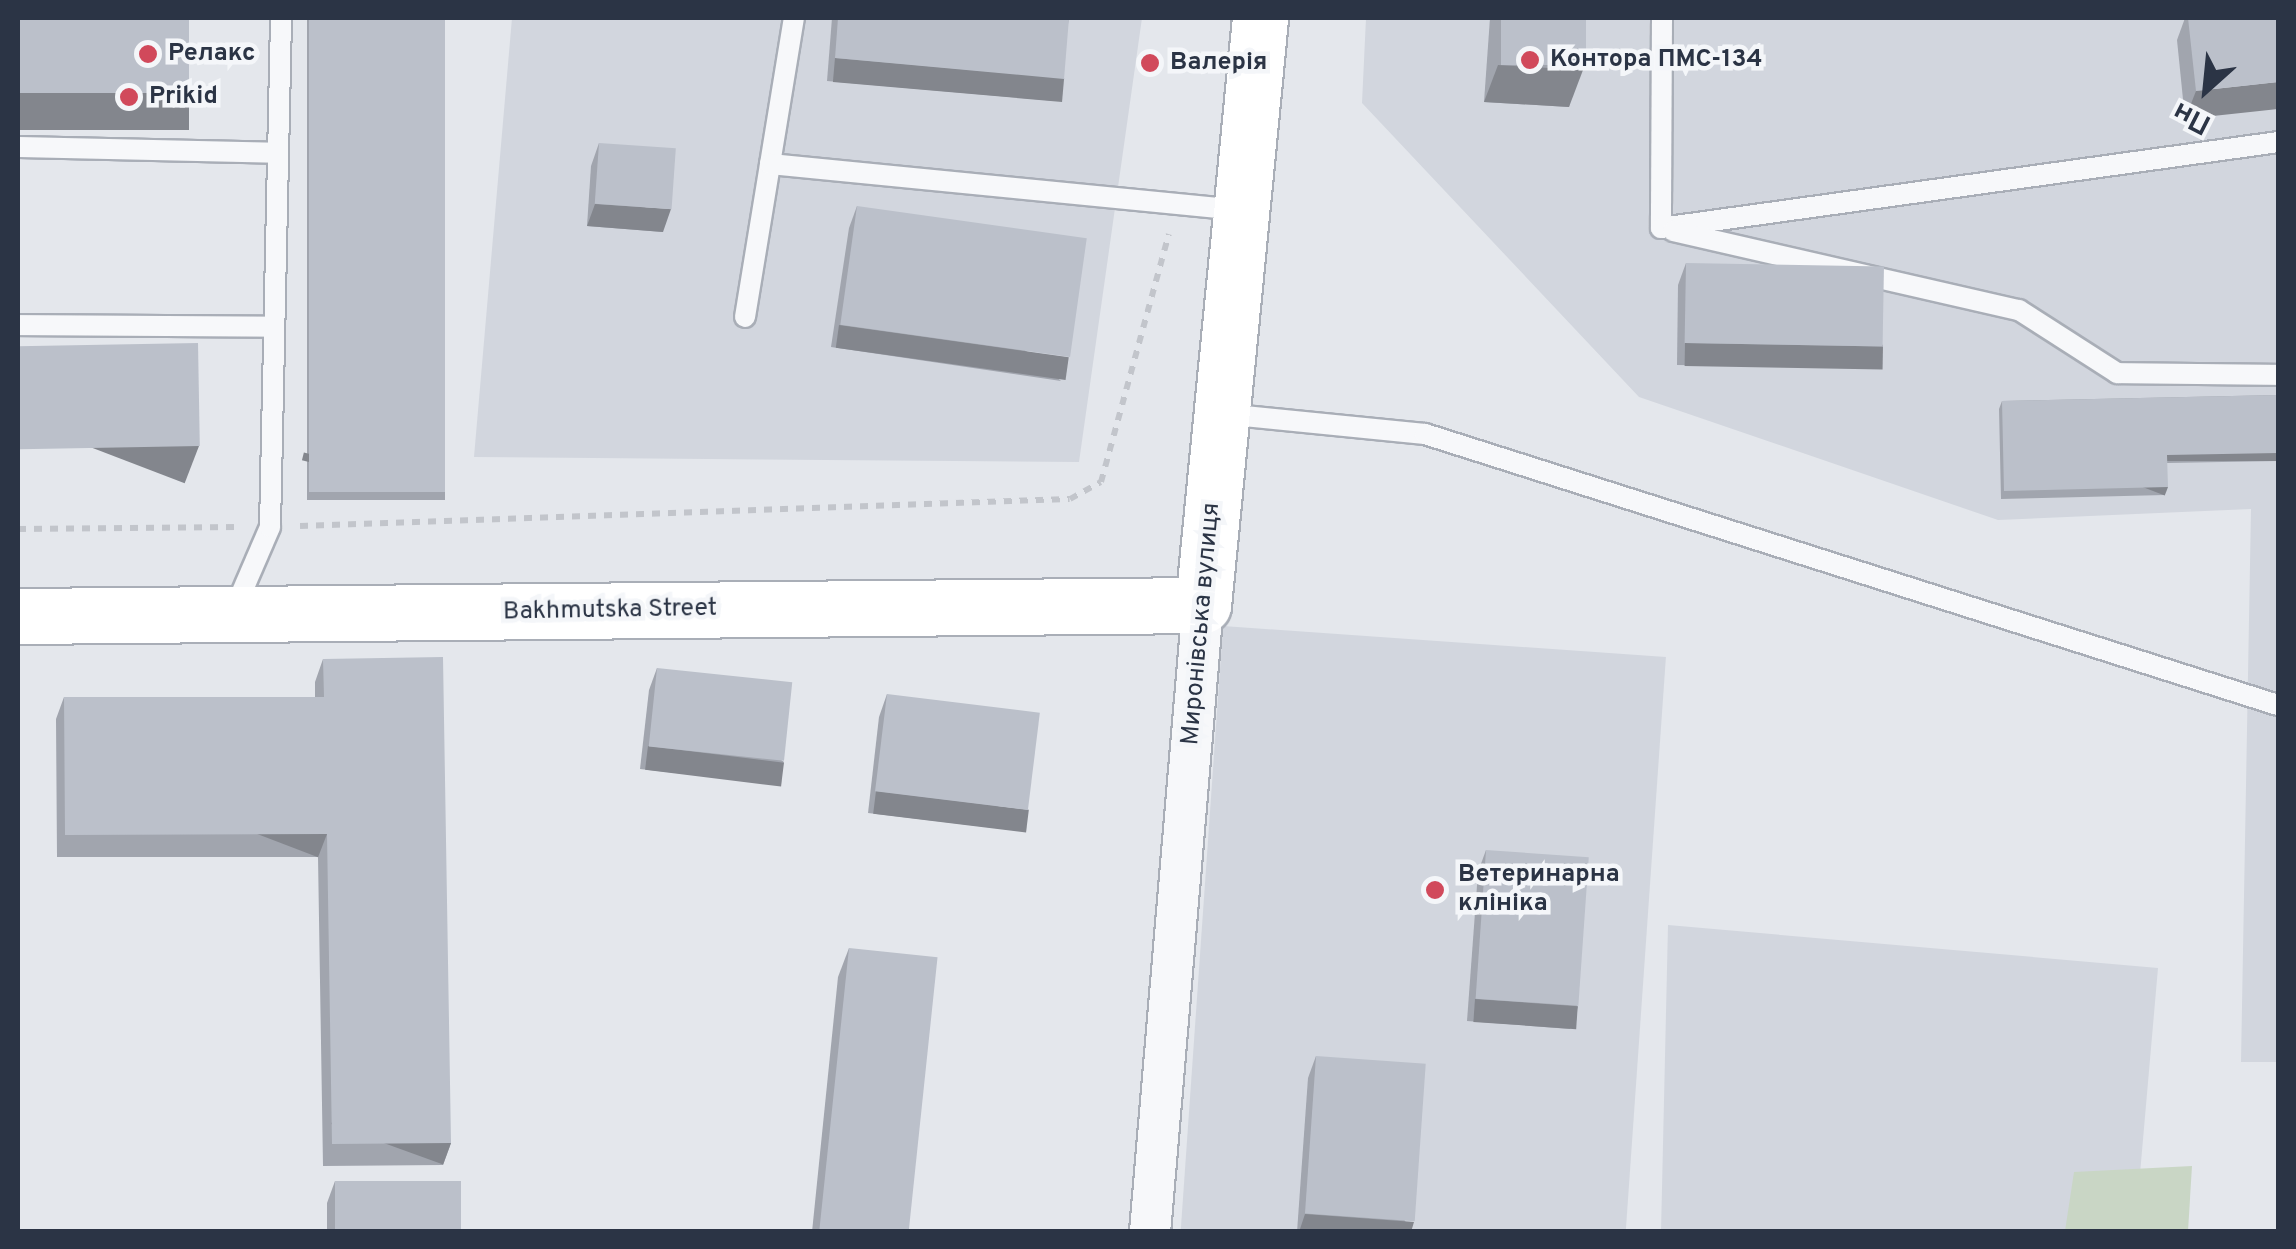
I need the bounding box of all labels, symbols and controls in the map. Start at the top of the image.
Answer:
place label: Релакс [168,39,256,69]
north arrow [2156,40,2256,140]
marker: Релакс [137,43,159,65]
place label: Контора ПМС-134 [1550,45,1763,75]
place label: Валерія [1170,48,1267,78]
marker: Контора ПМС-134 [1519,49,1541,71]
marker: Валерія [1139,52,1161,74]
place label: Prikid [149,82,218,112]
marker: Prikid [118,86,140,108]
text: Пн [2167,92,2217,141]
street label: Миронівська вулиця [1176,501,1228,747]
street label: Bakhmutska Street [503,594,717,628]
place label: Ветеринарна клініка [1458,861,1620,920]
marker: Ветеринарна клініка [1422,877,1448,903]

